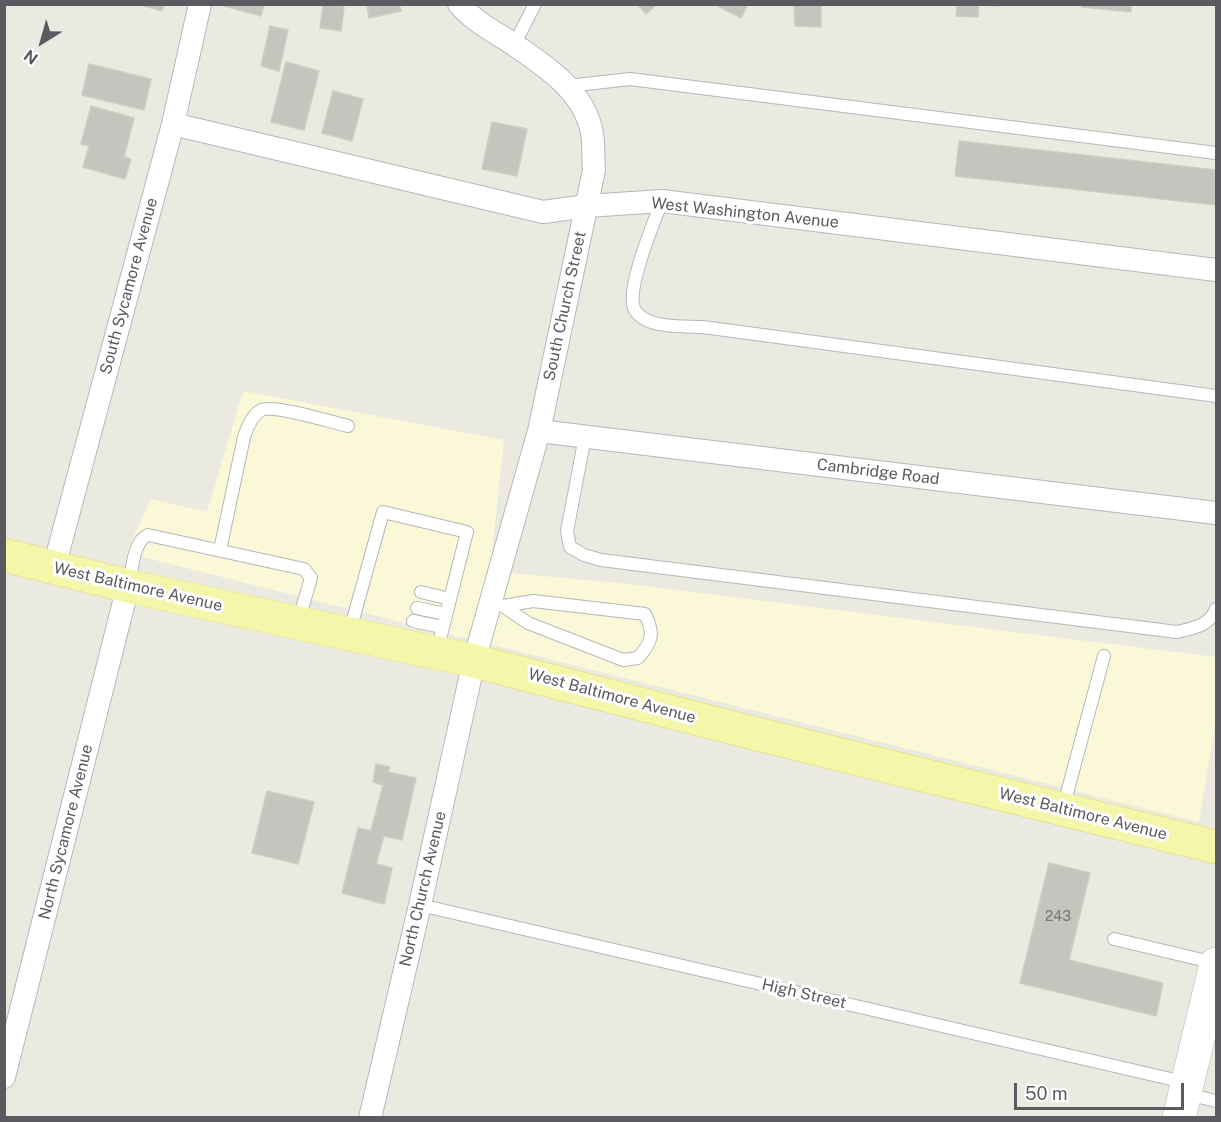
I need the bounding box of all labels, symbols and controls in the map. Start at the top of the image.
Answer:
north arrow [12,12,72,72]
text: N [20,45,42,68]
street label: West Washington Avenue [650,194,840,232]
street label: South Sycamore Avenue [96,196,162,376]
street label: South Church Street [540,229,590,383]
street label: Cambridge Road [816,455,940,489]
street label: West Baltimore Avenue [52,558,224,616]
street label: West Baltimore Avenue [526,664,698,728]
street label: North Sycamore Avenue [35,742,97,922]
street label: West Baltimore Avenue [997,784,1169,844]
street label: North Church Avenue [396,809,450,969]
house number: 243 [1045,909,1071,925]
street label: High Street [760,975,848,1013]
scale bar [1017,1071,1186,1109]
text: 50 m [1025,1083,1068,1104]

